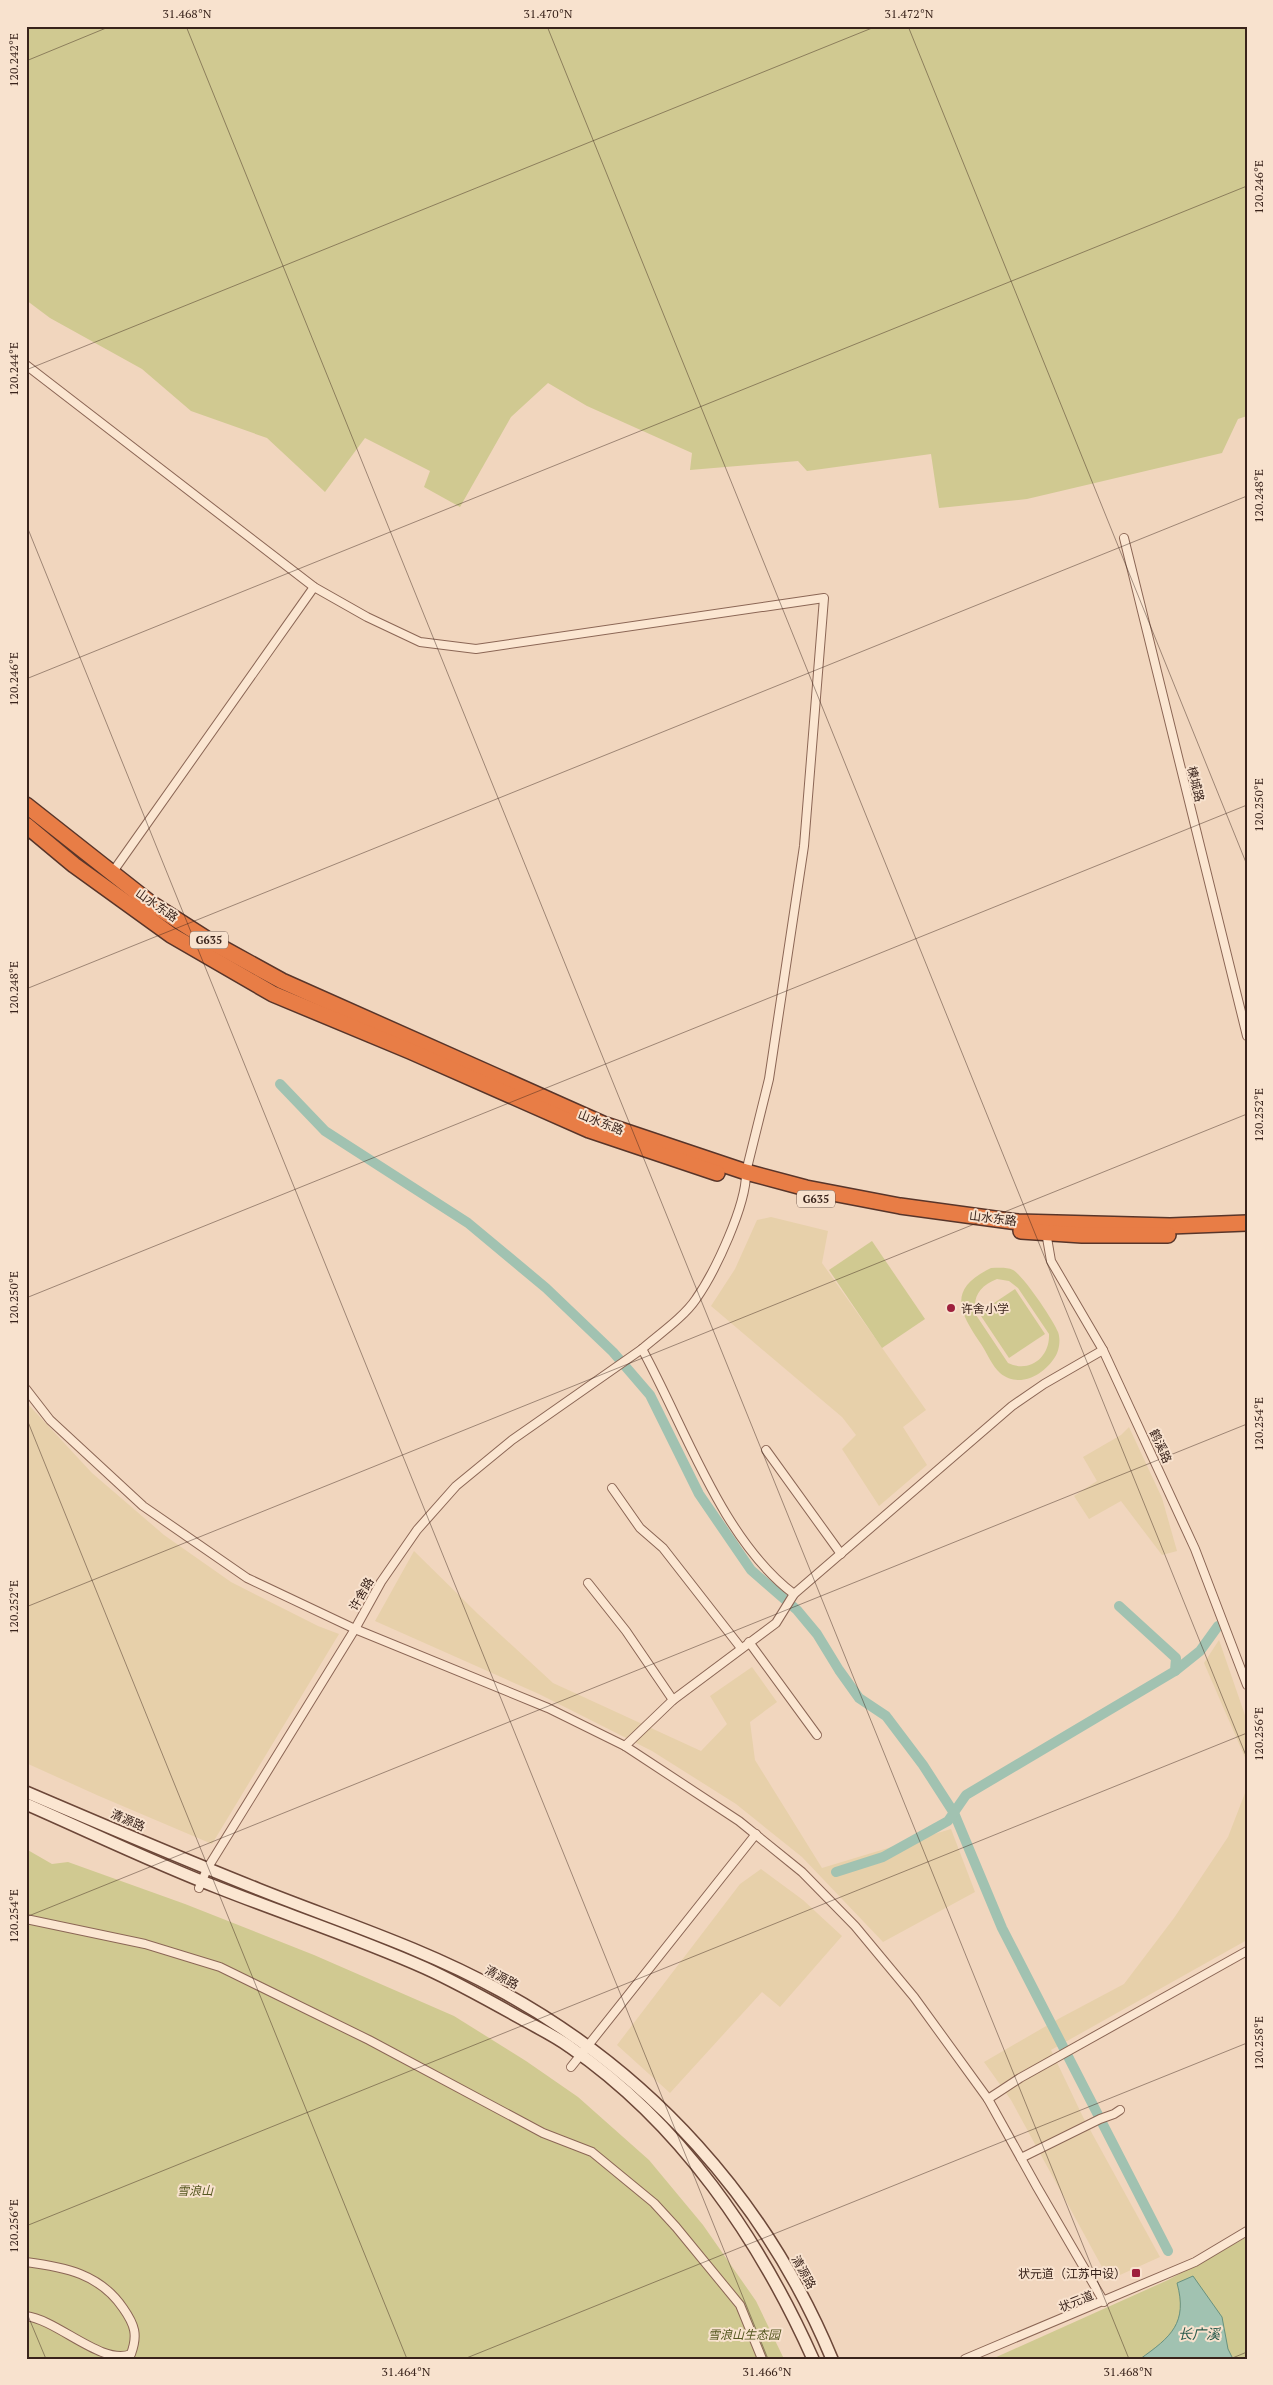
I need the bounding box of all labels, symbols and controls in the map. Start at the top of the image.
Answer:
text: 31.468°N [162,6,212,21]
text: 31.470°N [523,6,573,21]
text: 31.472°N [884,6,934,21]
text: 120.242°E [6,33,21,87]
text: 120.246°E [1251,160,1266,214]
text: 120.244°E [6,342,21,396]
text: 120.248°E [1251,469,1266,523]
text: 120.246°E [6,652,21,706]
street label: 楝城路 [1184,765,1208,803]
text: 120.250°E [1251,778,1266,832]
street label: 山水东路 [133,885,181,925]
road number: G635 [190,932,228,948]
text: 120.248°E [6,961,21,1015]
text: 120.252°E [1251,1088,1266,1142]
street label: 山水东路 [576,1106,626,1138]
road number: G635 [797,1190,835,1208]
street label: 山水东路 [968,1208,1018,1228]
text: 120.250°E [6,1271,21,1325]
place label: 许舍小学 [961,1301,1009,1316]
marker: 许舍小学 [945,1302,957,1314]
text: 120.254°E [1251,1397,1266,1451]
street label: 鹤溪路 [1147,1426,1175,1466]
street label: 许舍路 [346,1575,376,1613]
text: 120.252°E [6,1580,21,1634]
text: 120.256°E [1251,1707,1266,1761]
street label: 清源路 [108,1806,148,1834]
text: 120.254°E [6,1889,21,1943]
street label: 清源路 [483,1962,521,1992]
text: 120.258°E [1251,2016,1266,2070]
park label: 雪浪山 [177,2183,214,2198]
text: 120.256°E [6,2199,21,2253]
street label: 清源路 [789,2253,819,2291]
place label: 状元道（江苏中设） [1018,2266,1126,2281]
marker: 状元道（江苏中设） [1130,2267,1142,2279]
street label: 状元道 [1056,2287,1096,2315]
water label: 长广溪 [1178,2324,1222,2343]
park label: 雪浪山生态园 [708,2327,782,2342]
text: 31.464°N [381,2364,431,2379]
text: 31.466°N [742,2364,792,2379]
text: 31.468°N [1103,2364,1153,2379]

